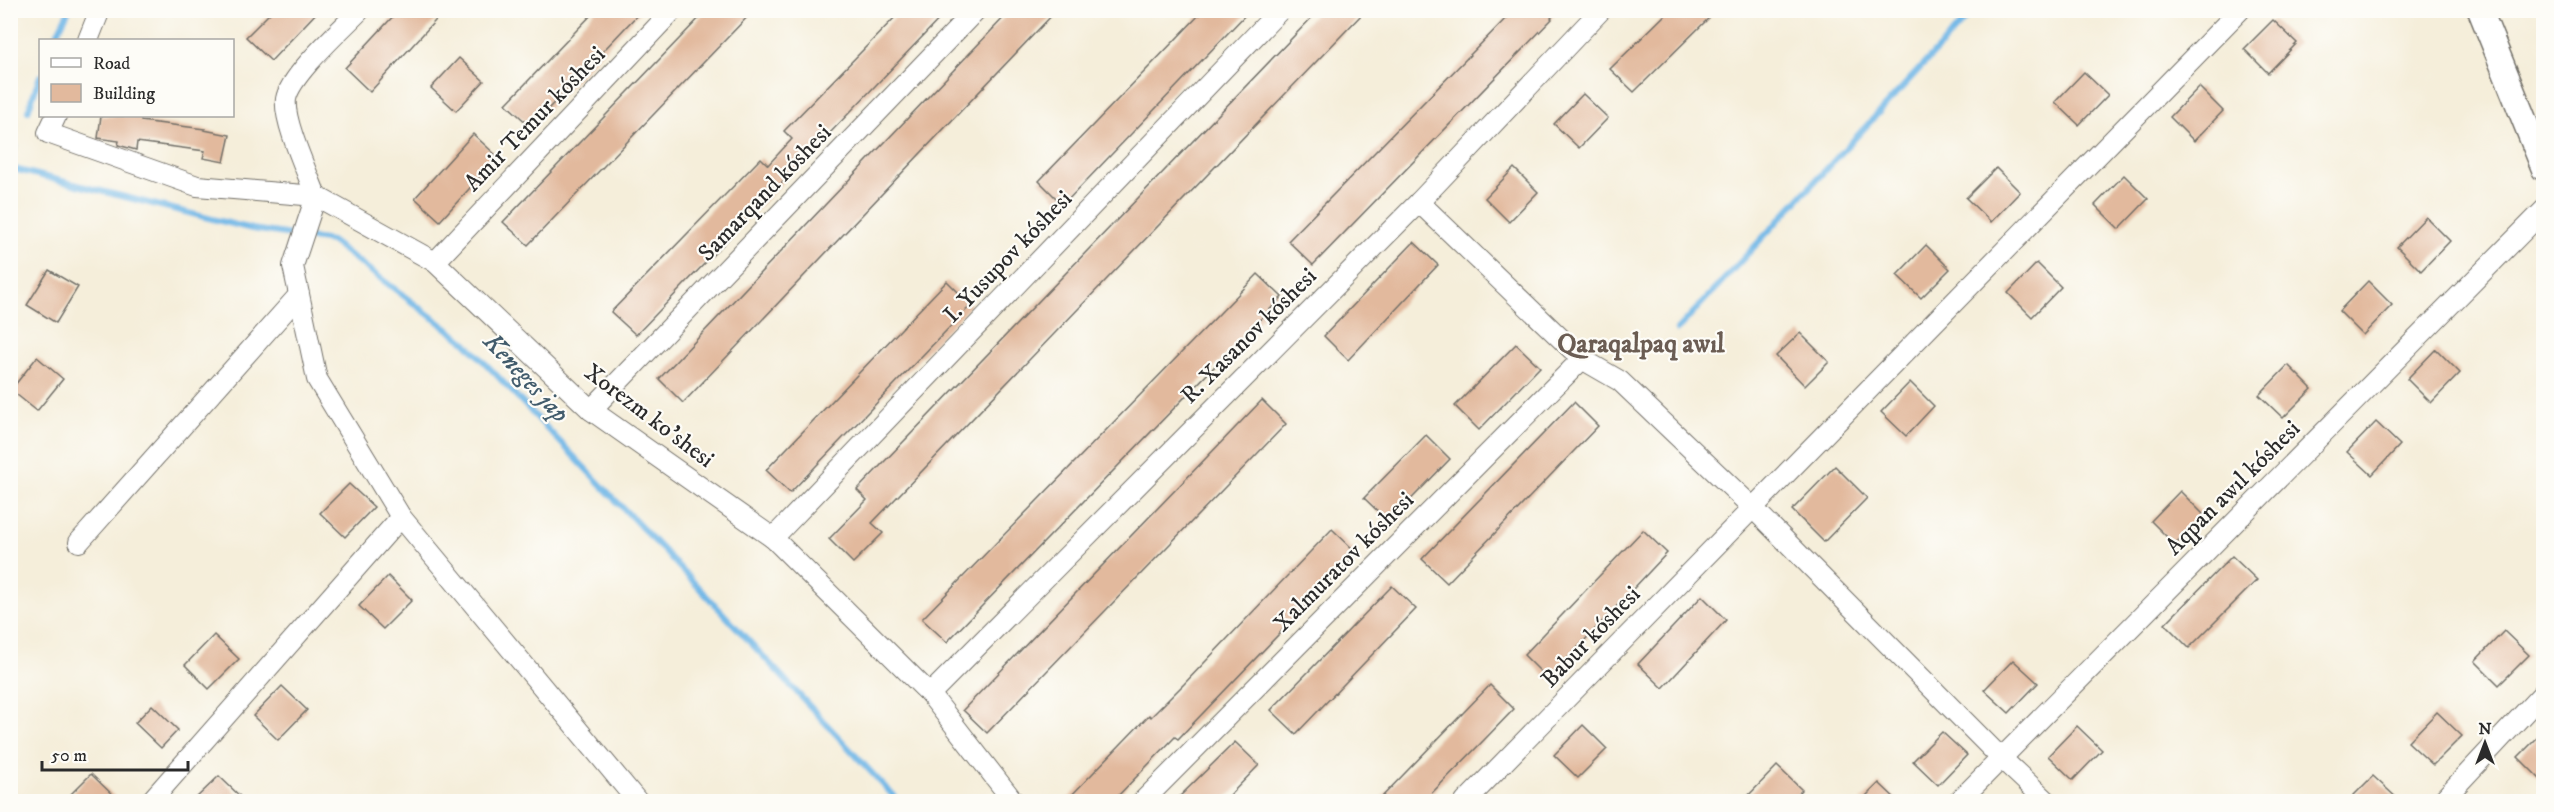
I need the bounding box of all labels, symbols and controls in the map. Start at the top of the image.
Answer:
legend [39,39,234,117]
street label: Amir Temur kóshesi [458,40,612,198]
text: Road [93,53,130,75]
text: Building [93,83,155,105]
street label: Samarqand kóshesi [692,118,838,268]
street label: I. Yusupov kóshesi [937,184,1079,330]
street label: R. Xasanov kóshesi [1175,262,1323,410]
water label: Keneges jap [475,325,576,430]
district label: Qaraqalpaq awıl [1557,328,1726,361]
street label: Xorezm ko'shesi [578,357,720,475]
street label: Aqpan awıl kóshesi [2159,414,2307,562]
street label: Xalmuratov kóshesi [1267,485,1421,639]
street label: Babur kóshesi [1535,580,1647,694]
north arrow [2455,713,2515,773]
text: N [2478,719,2492,739]
scale bar [42,734,188,772]
text: 50 m [51,745,87,767]

